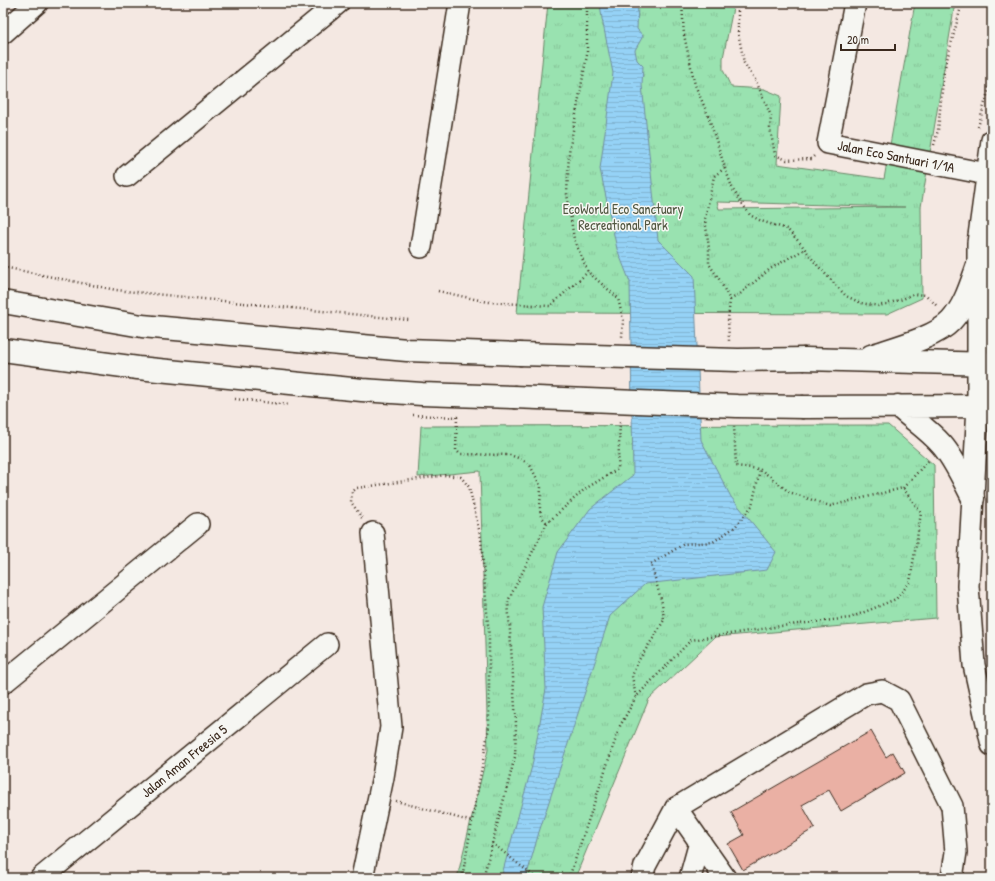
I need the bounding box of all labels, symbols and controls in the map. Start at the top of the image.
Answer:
scale bar [841,26,895,52]
text: 20 m [847,31,869,48]
street label: Jalan Eco Santuari 1/1A [836,135,957,177]
park label: EcoWorld Eco Sanctuary Recreational Park [563,199,683,234]
street label: Jalan Aman Freesia 5 [137,720,231,801]

